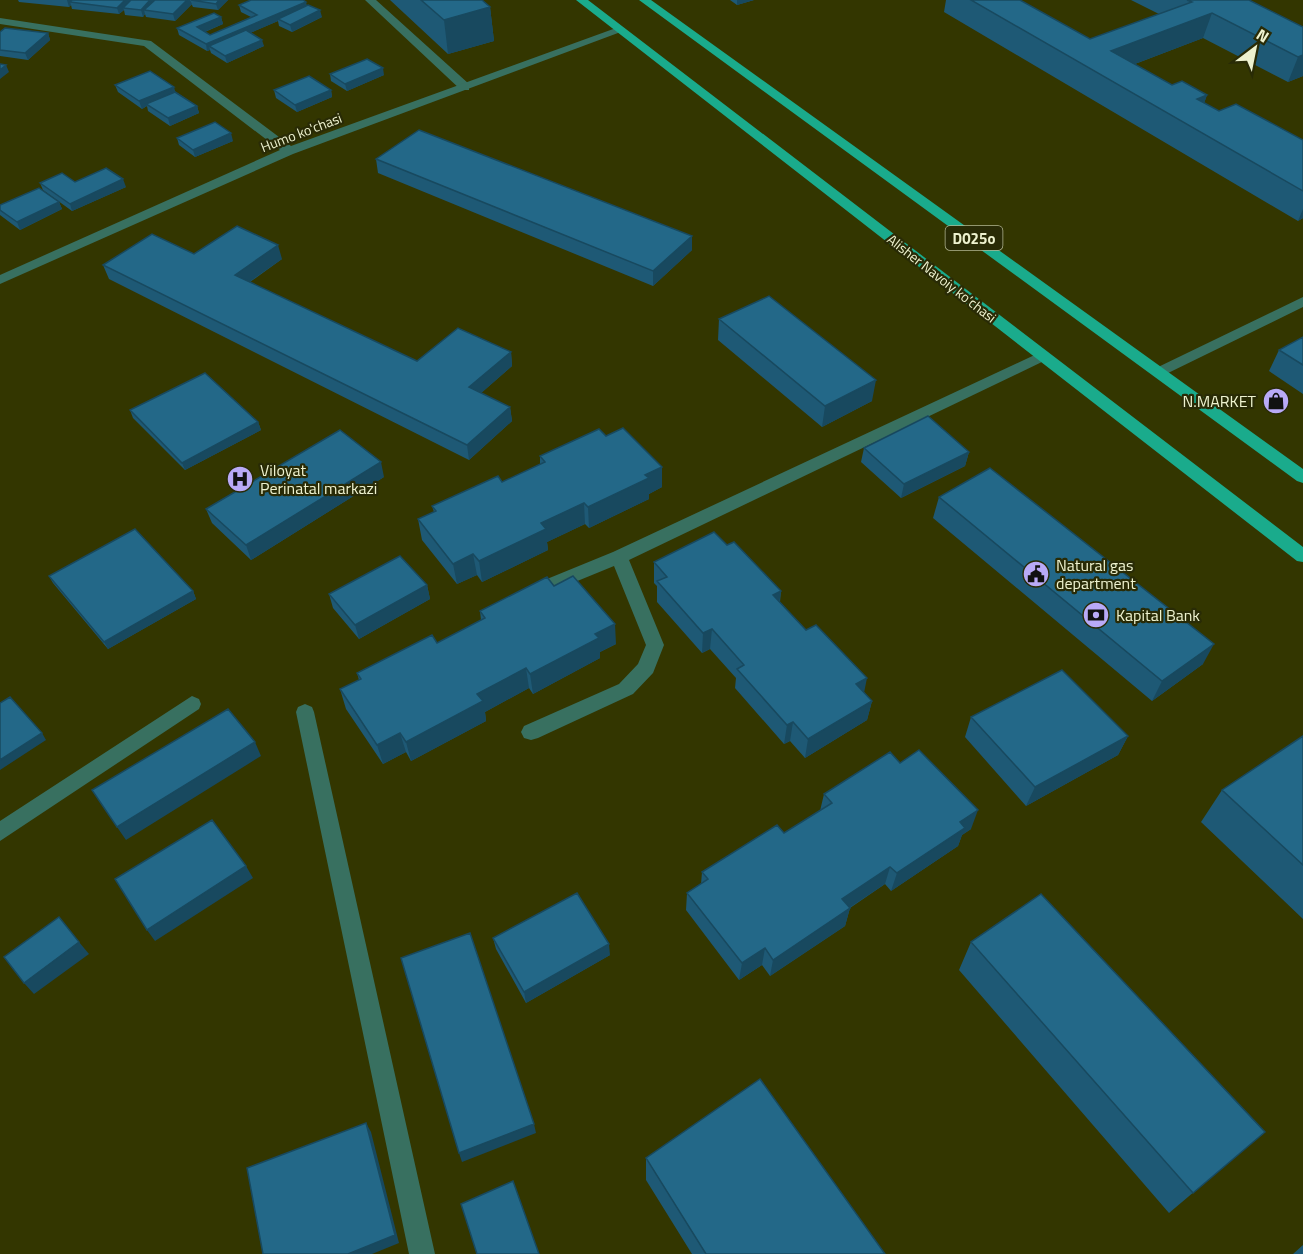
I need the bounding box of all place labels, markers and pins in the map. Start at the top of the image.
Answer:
shop icon: N.MARKET [1261,386,1291,416]
place label: N.MARKET [1183,389,1257,413]
place label: Viloyat Perinatal markazi [260,458,377,500]
hospital icon: Viloyat Perinatal markazi [225,464,255,494]
place label: Natural gas department [1056,553,1136,595]
public building icon: Natural gas department [1021,559,1051,589]
bank icon: Kapital Bank [1081,600,1111,630]
place label: Kapital Bank [1116,603,1200,627]

